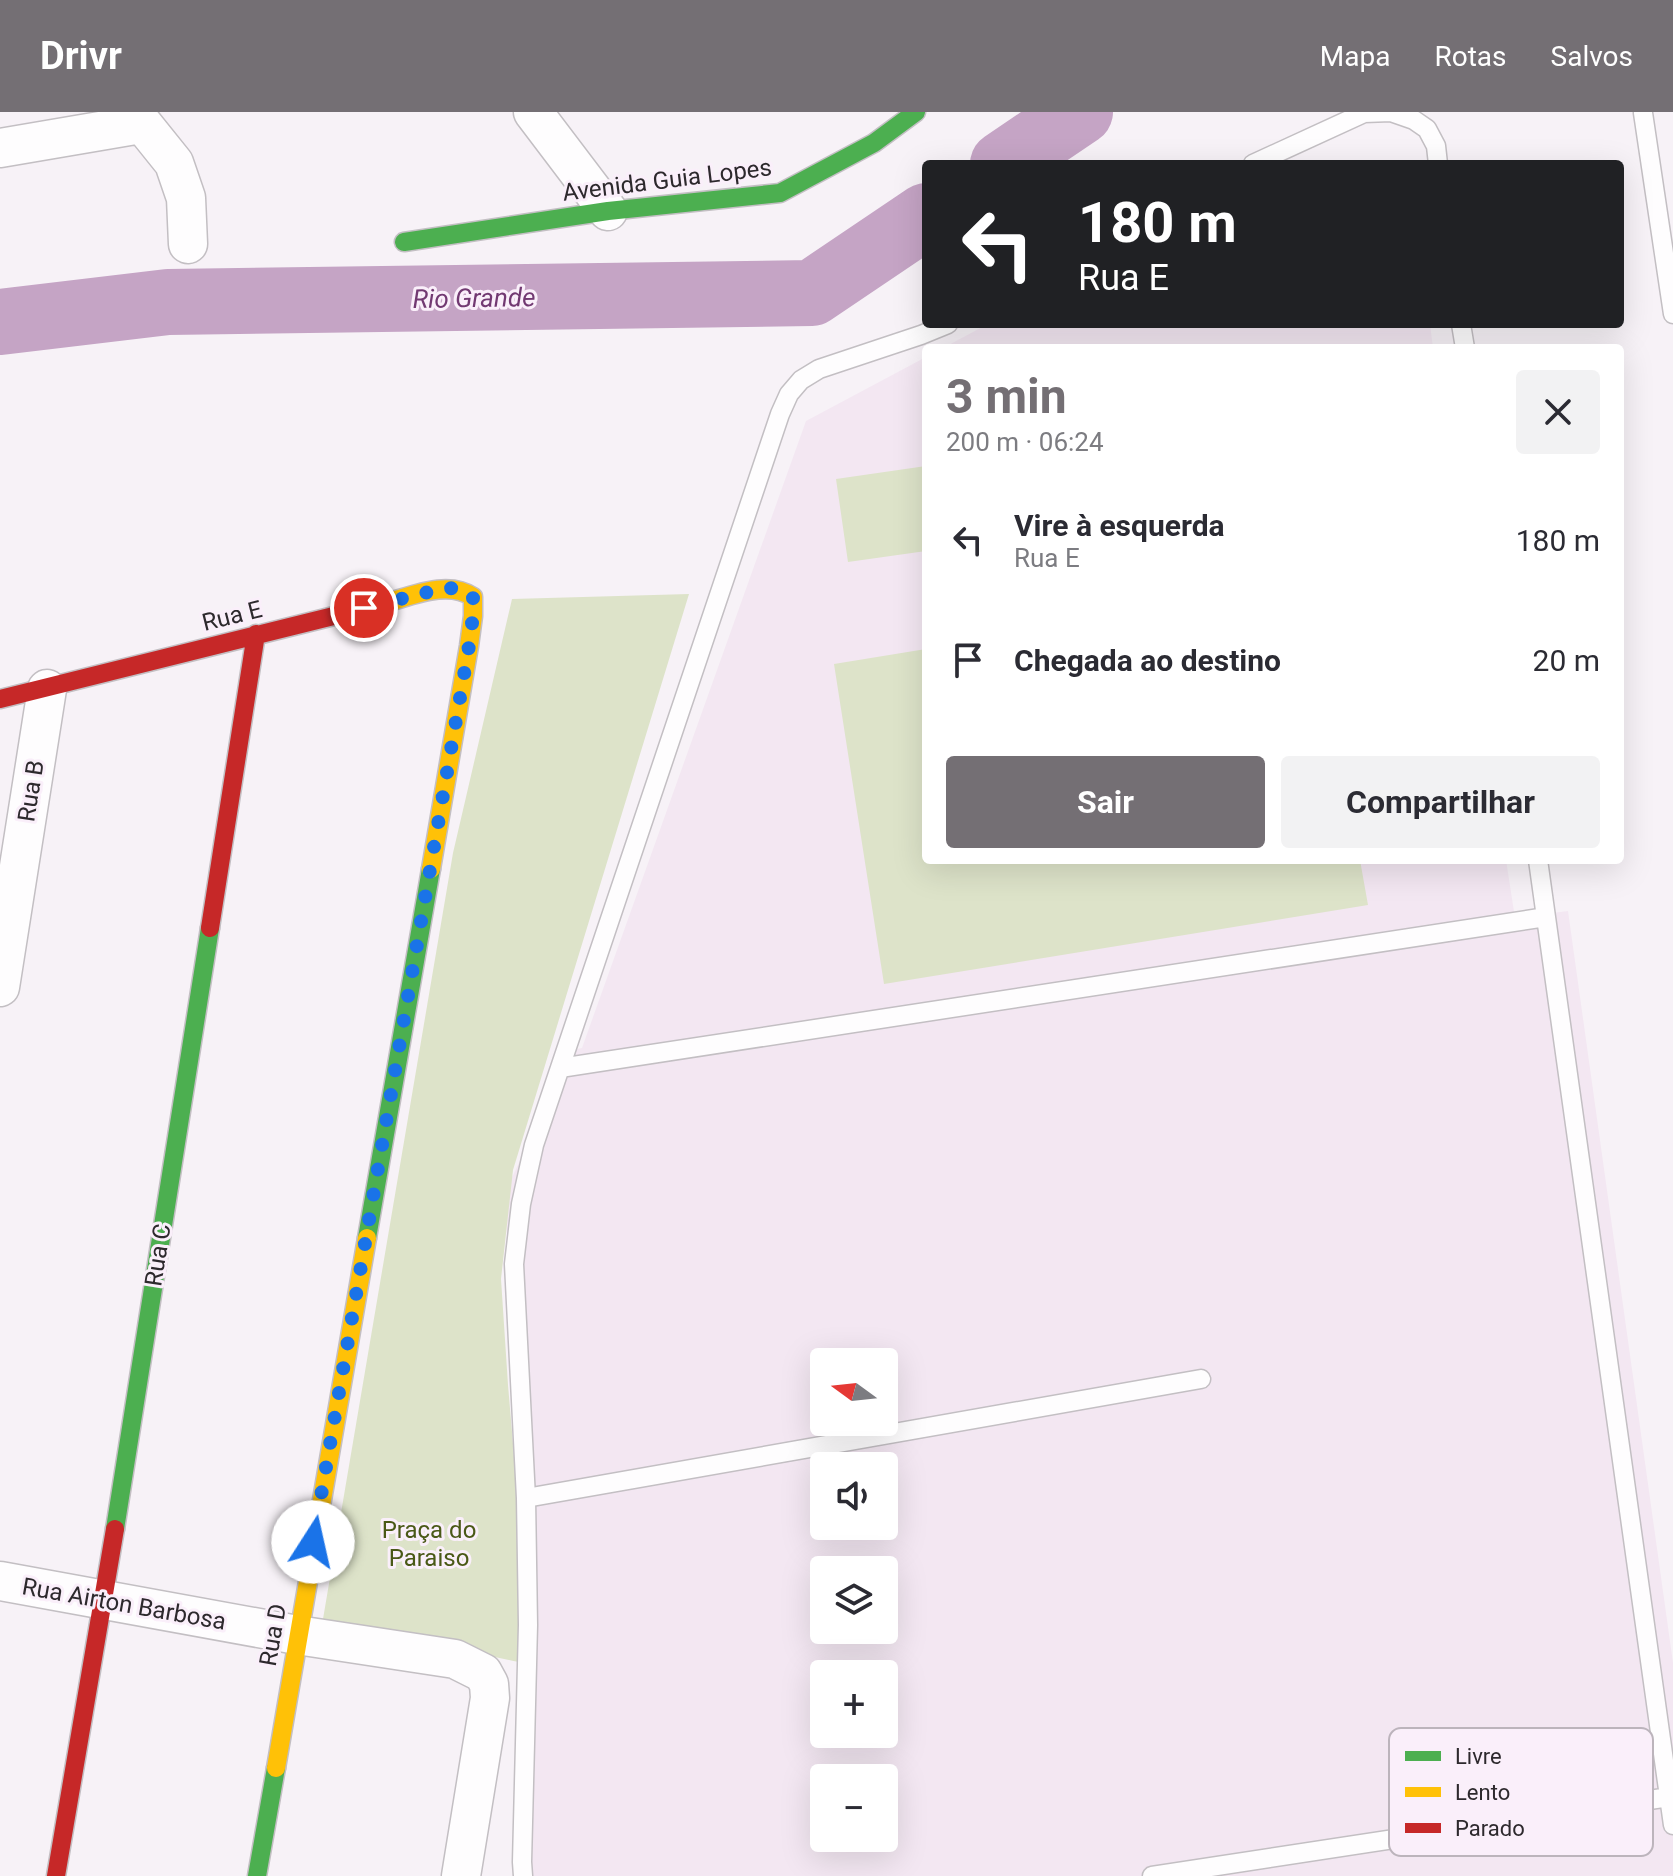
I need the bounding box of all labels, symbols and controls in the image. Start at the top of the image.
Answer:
text: Drivr [40,34,122,78]
text: Mapa [1320,40,1390,73]
text: Rotas [1434,40,1507,73]
text: Salvos [1551,40,1633,73]
street label: Avenida Guia Lopes [561,153,773,207]
text: 180 m [1078,190,1237,256]
icon: left [946,192,1050,296]
text: Rua E [1078,257,1169,299]
water label: Rio Grande [412,282,536,314]
text: 3 min [946,368,1067,425]
button: close [1516,370,1600,454]
text: 200 m · 06:24 [946,427,1104,457]
text: Vire à esquerda [1014,508,1225,543]
icon: left [946,518,990,562]
text: 180 m [1516,523,1600,558]
text: Rua E [1014,543,1080,573]
pin [330,574,398,642]
icon: arrive [342,586,386,630]
street label: Rua E [199,595,265,637]
icon: arrive [946,638,990,682]
text: Chegada ao destino [1014,643,1281,678]
text: 20 m [1533,643,1600,678]
button: Sair [946,756,1265,848]
button: Compartilhar [1281,756,1600,848]
street label: Rua B [12,758,50,824]
street label: Rua C [139,1222,177,1288]
north arrow [810,1348,898,1436]
map controls [810,1348,898,1852]
button: sound [810,1452,898,1540]
position arrow [271,1500,355,1584]
park label: Praça do Paraiso [382,1516,476,1572]
button: layers [810,1556,898,1644]
street label: Rua Airton Barbosa [20,1572,228,1636]
street label: Rua D [254,1602,292,1668]
button: + [810,1660,898,1748]
legend [1389,1728,1653,1856]
text: Livre [1455,1744,1502,1769]
button: − [810,1764,898,1852]
text: Lento [1455,1780,1510,1805]
text: Parado [1455,1816,1525,1841]

